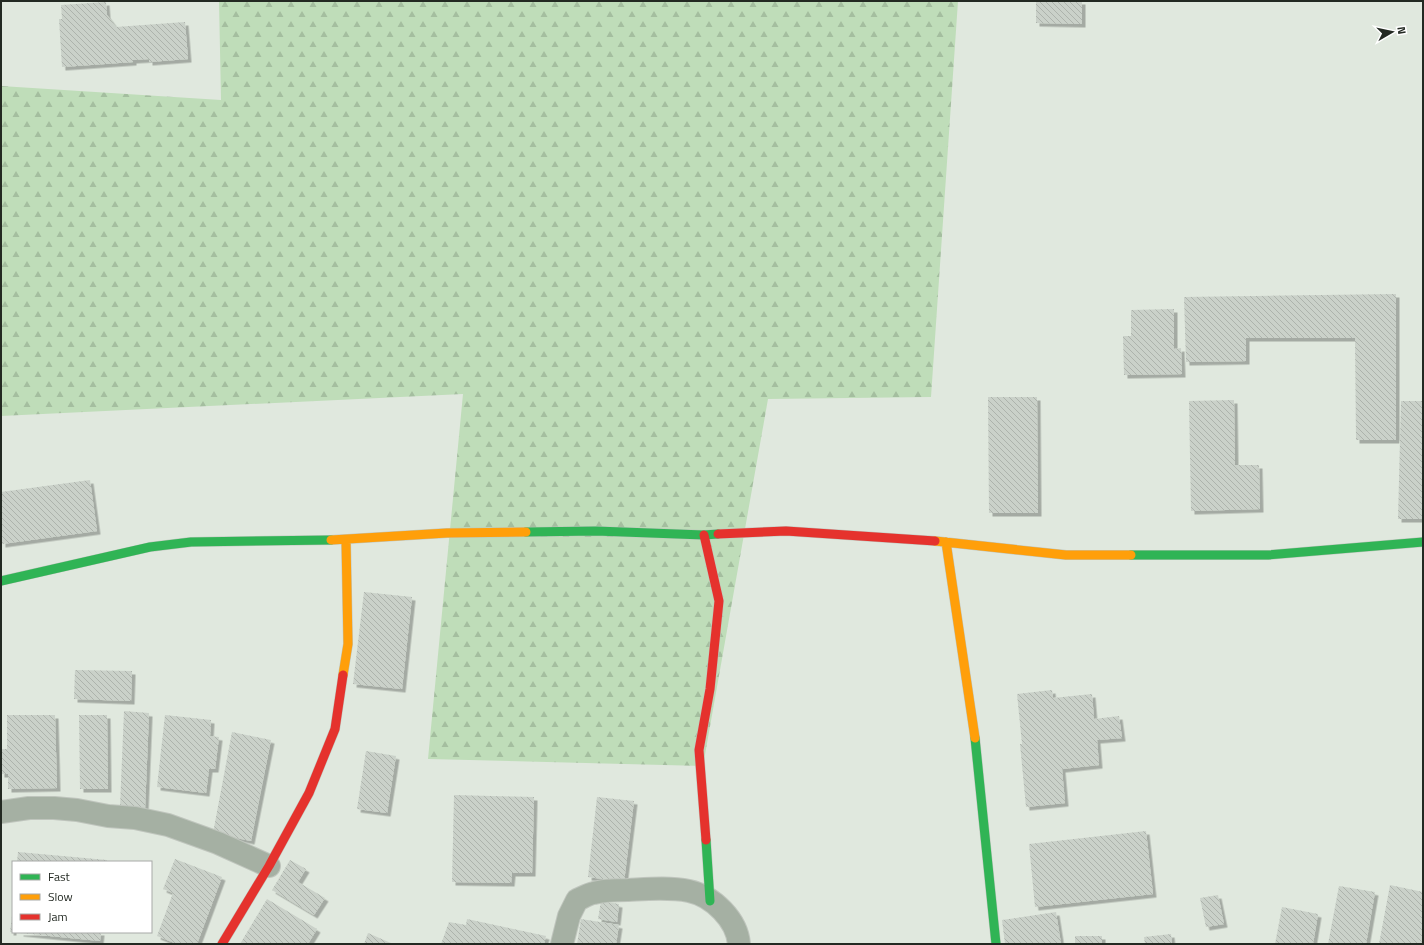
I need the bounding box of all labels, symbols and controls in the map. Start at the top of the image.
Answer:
north arrow [1372,12,1412,52]
text: N [1393,25,1410,35]
legend [12,861,152,933]
text: Fast [48,867,71,886]
text: Slow [48,887,73,906]
text: Jam [48,907,68,926]

